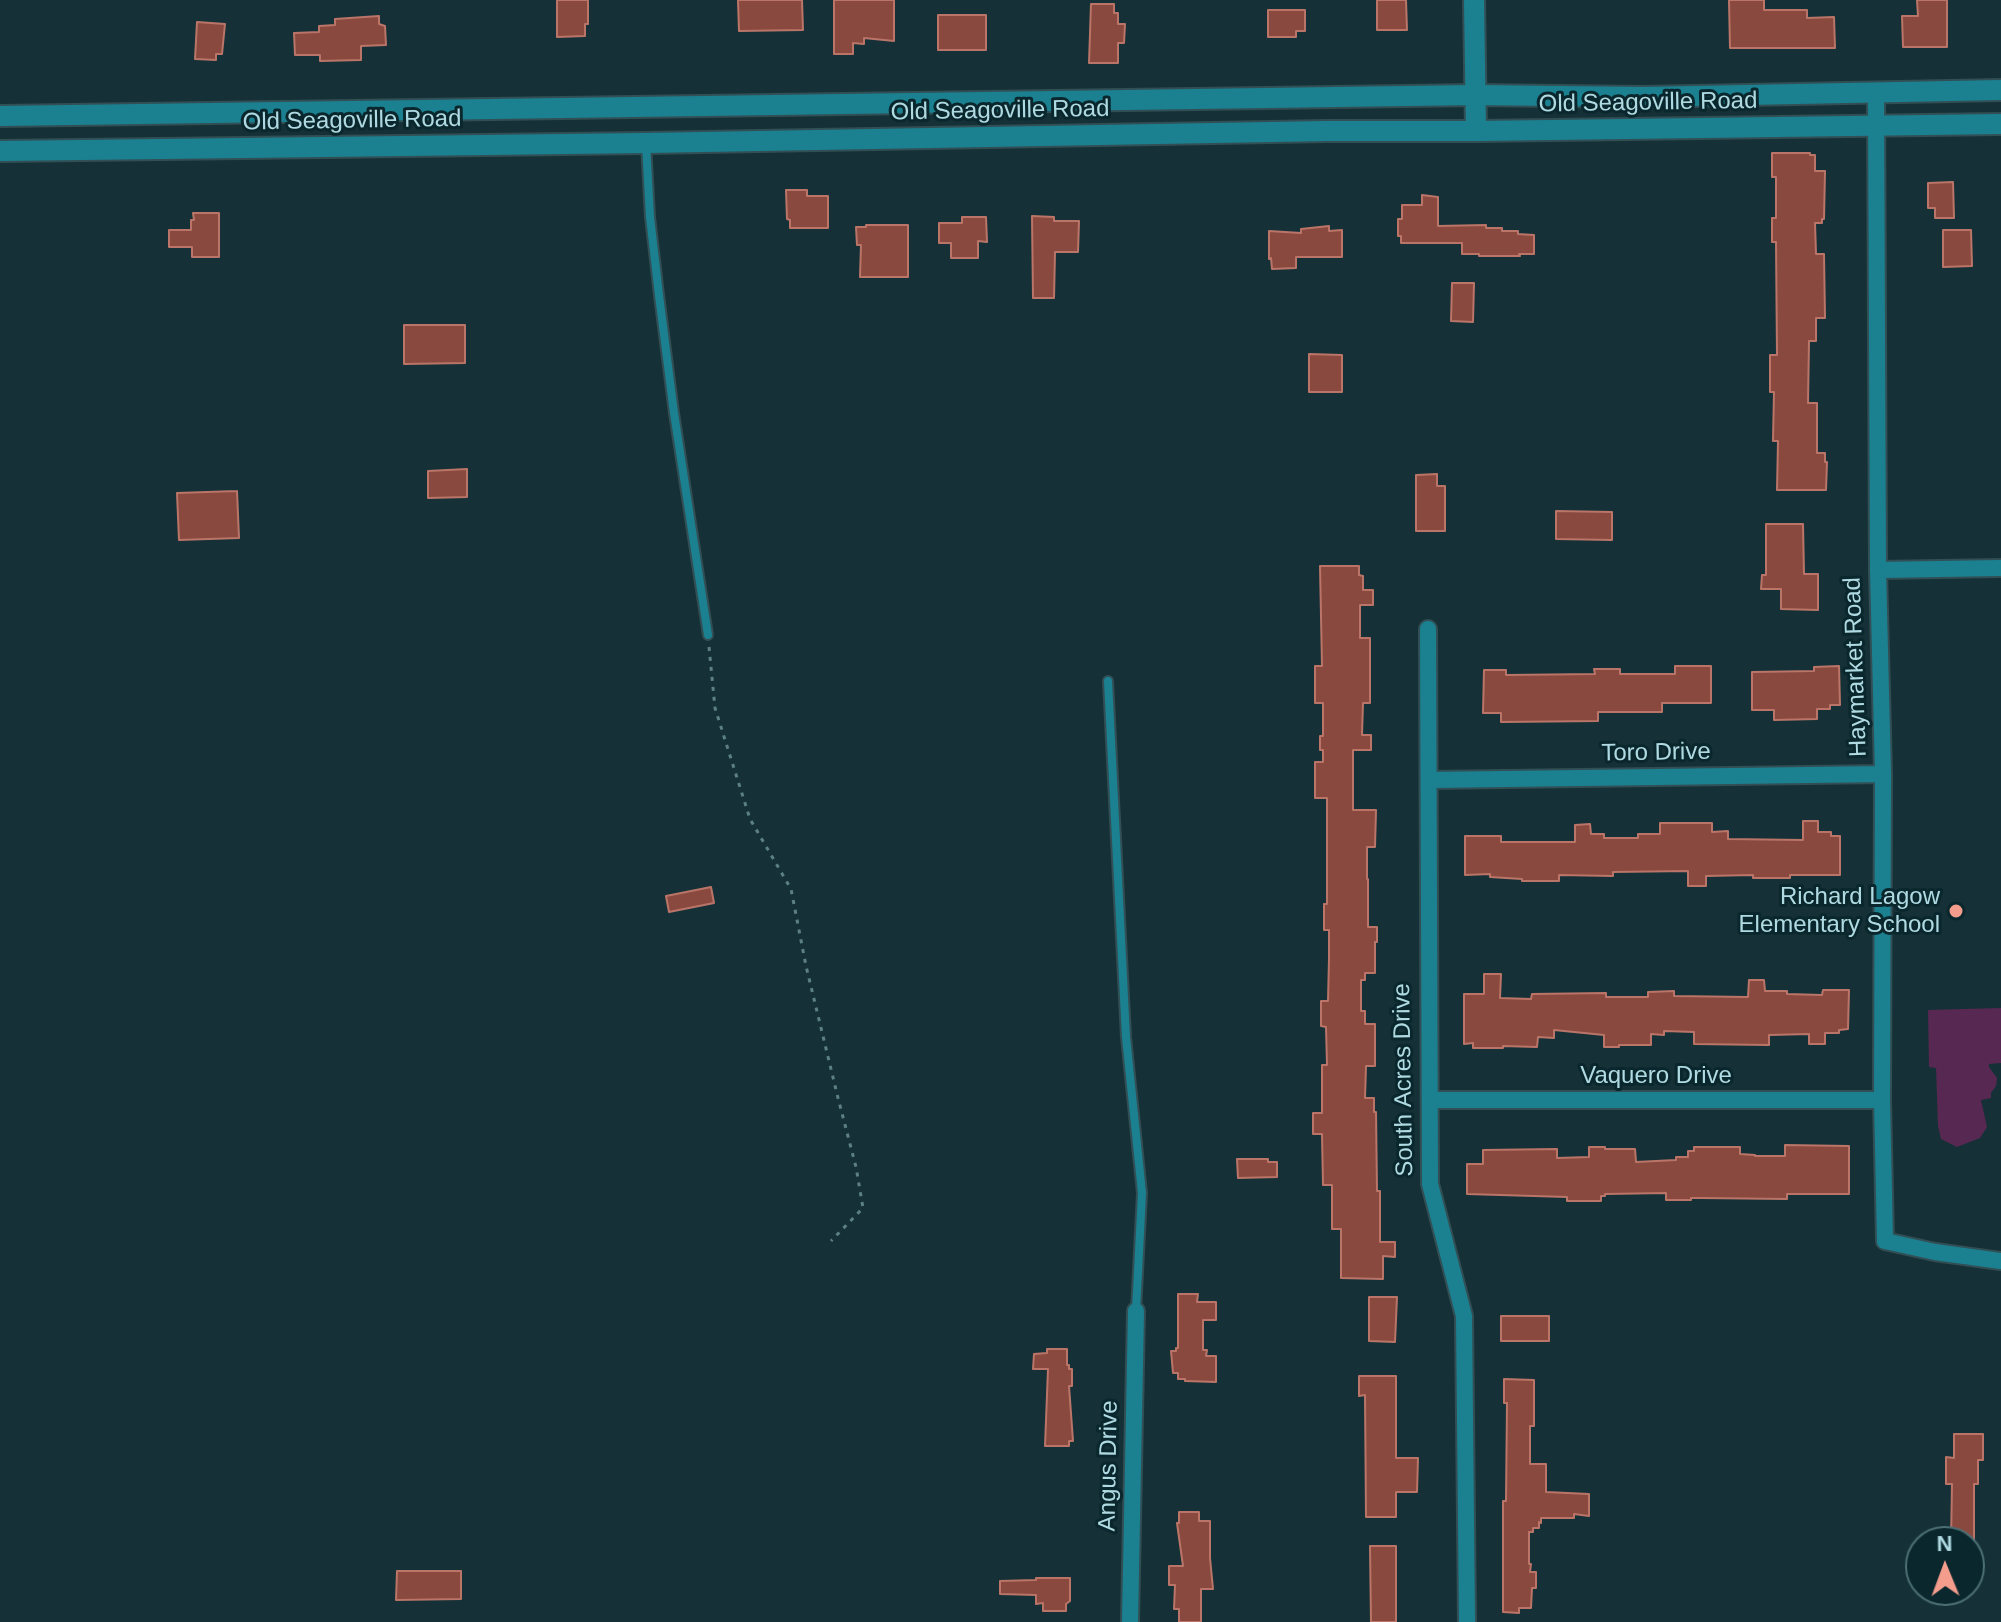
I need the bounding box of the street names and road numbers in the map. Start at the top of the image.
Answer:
street label: Old Seagoville Road [1538,87,1758,119]
street label: Old Seagoville Road [890,95,1110,127]
street label: Old Seagoville Road [242,105,462,137]
street label: Haymarket Road [1838,577,1874,757]
street label: Toro Drive [1601,738,1711,768]
street label: South Acres Drive [1388,983,1420,1177]
street label: Vaquero Drive [1580,1062,1732,1090]
street label: Angus Drive [1093,1400,1125,1532]

